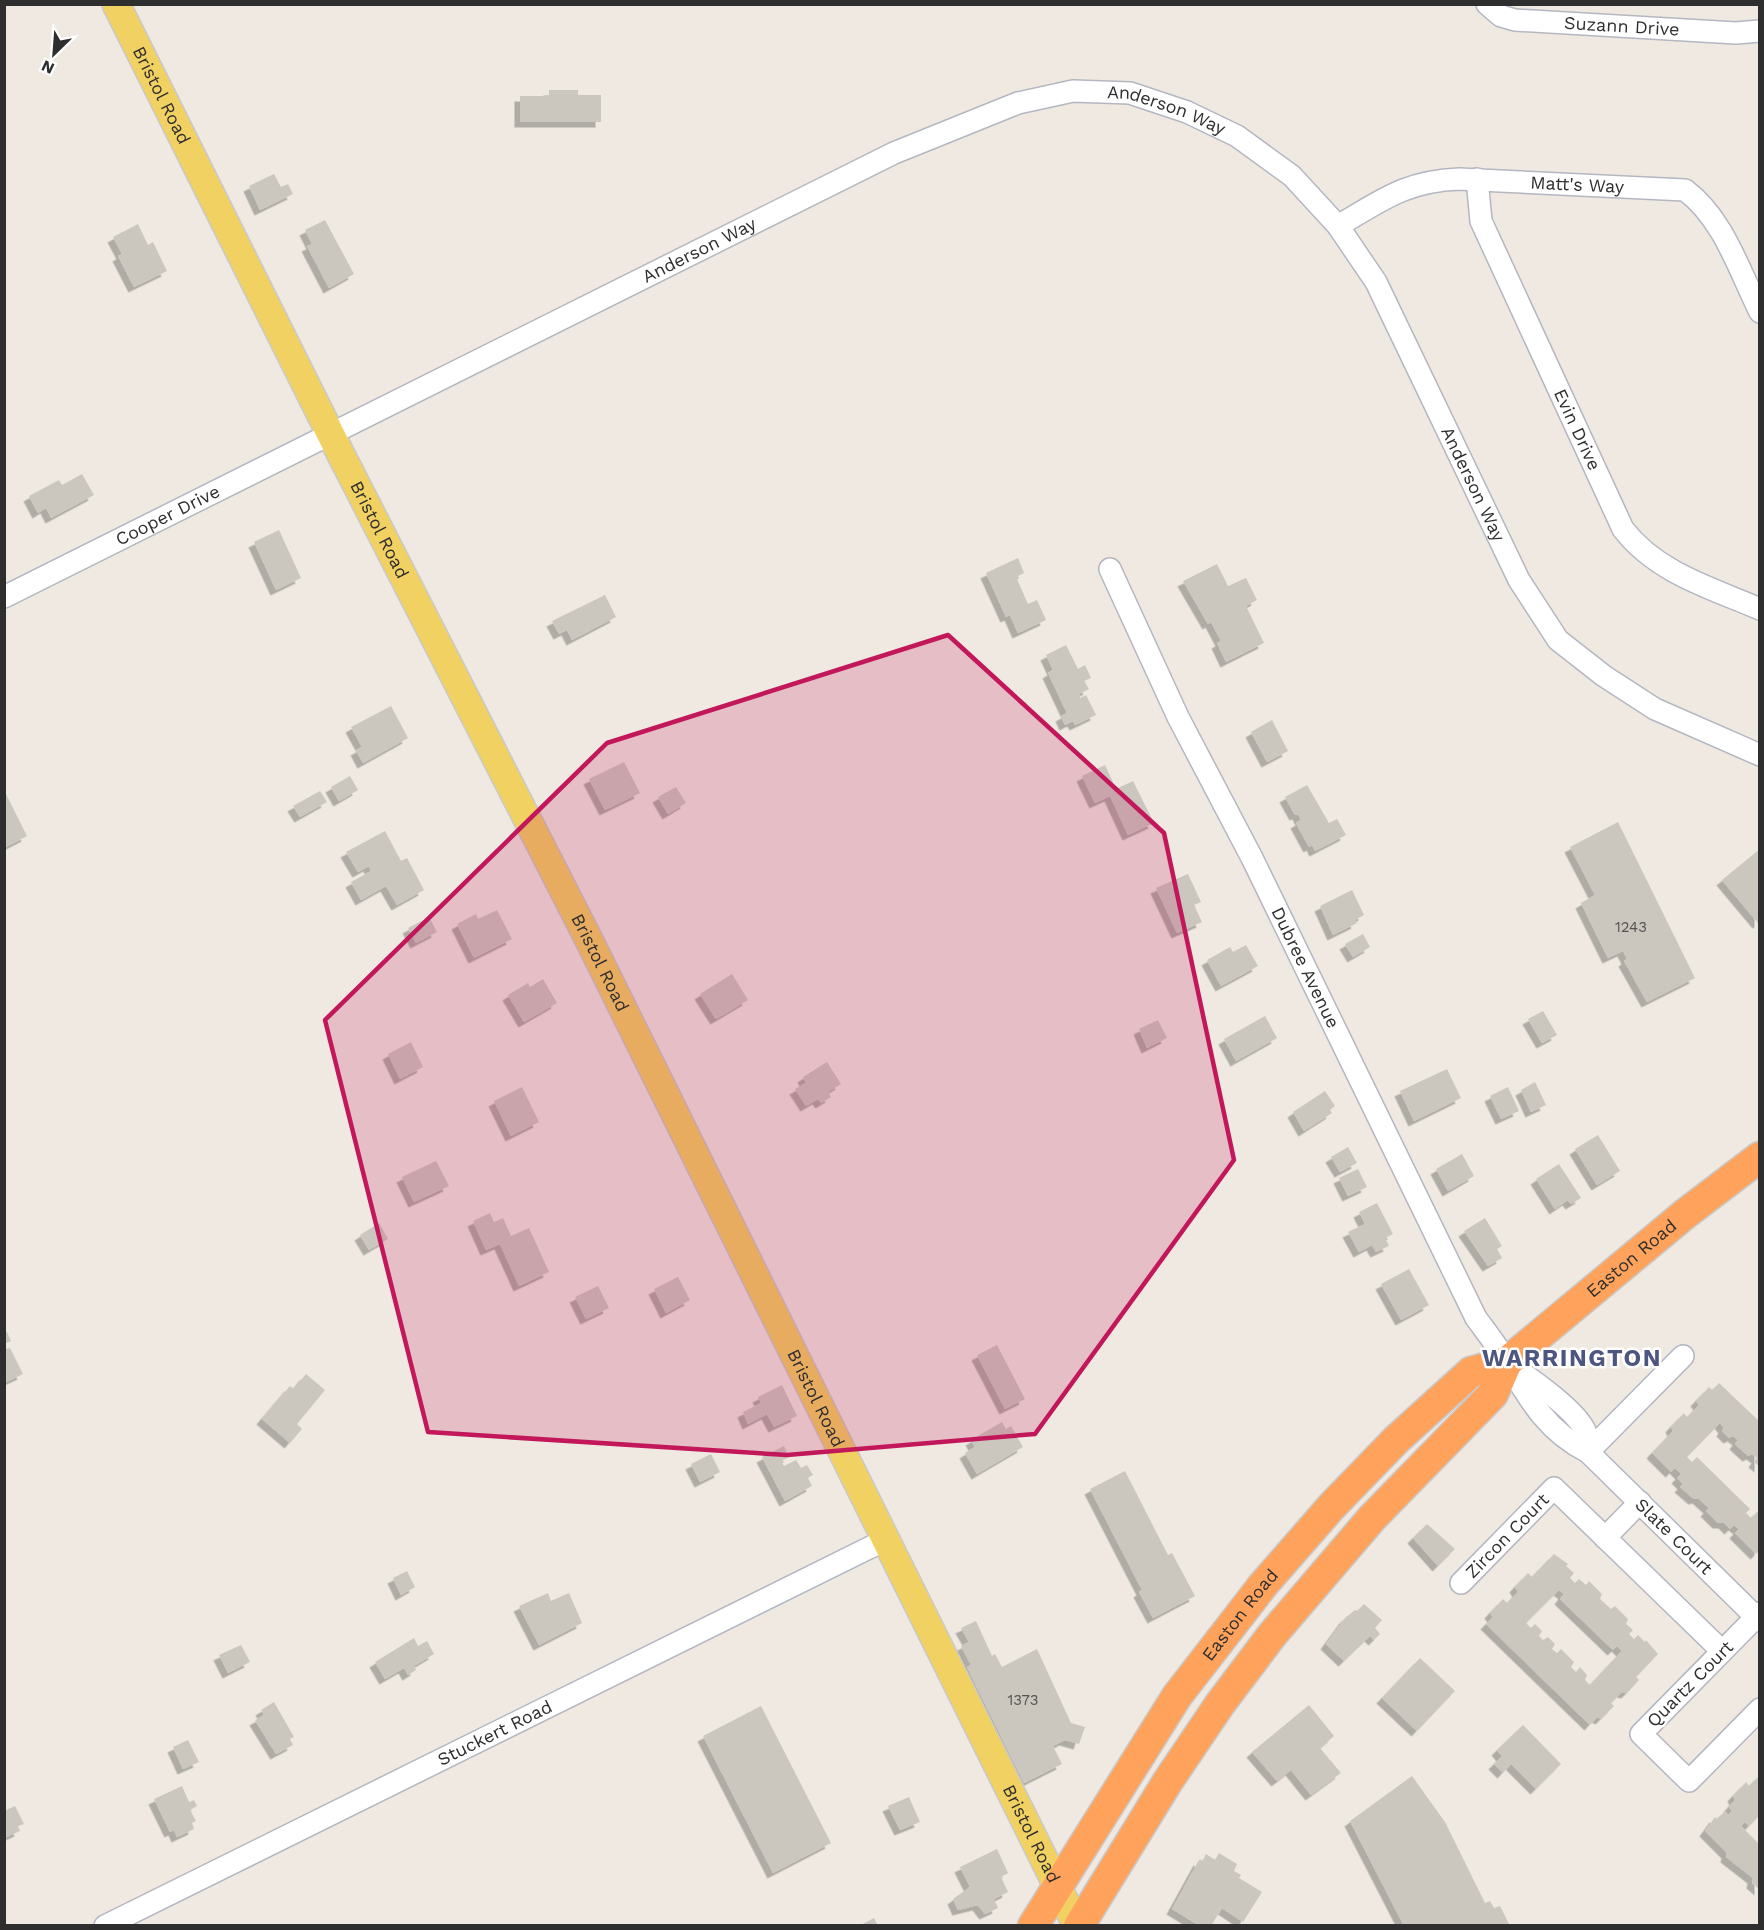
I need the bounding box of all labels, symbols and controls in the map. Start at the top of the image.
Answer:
street label: Suzann Drive [1564,12,1680,40]
north arrow [24,24,84,84]
street label: Bristol Road [129,43,195,148]
text: N [38,56,57,78]
street label: Anderson Way [1107,81,1230,139]
street label: Matt's Way [1530,171,1625,197]
street label: Anderson Way [639,212,760,287]
street label: Evin Drive [1550,385,1605,473]
street label: Anderson Way [1437,423,1510,545]
street label: Bristol Road [346,477,413,582]
street label: Cooper Drive [112,480,223,550]
street label: Dubree Avenue [1267,903,1344,1031]
street label: Bristol Road [567,910,634,1015]
house number: 1243 [1615,918,1647,936]
street label: Easton Road [1582,1215,1680,1302]
district label: WARRINGTON [1482,1344,1662,1372]
street label: Bristol Road [783,1345,849,1451]
street label: Zircon Court [1461,1488,1553,1582]
street label: Slate Court [1631,1494,1717,1579]
street label: Easton Road [1197,1564,1282,1665]
street label: Quartz Court [1642,1636,1738,1731]
house number: 1373 [1007,1691,1039,1709]
street label: Stuckert Road [434,1695,555,1770]
street label: Bristol Road [999,1781,1065,1886]

